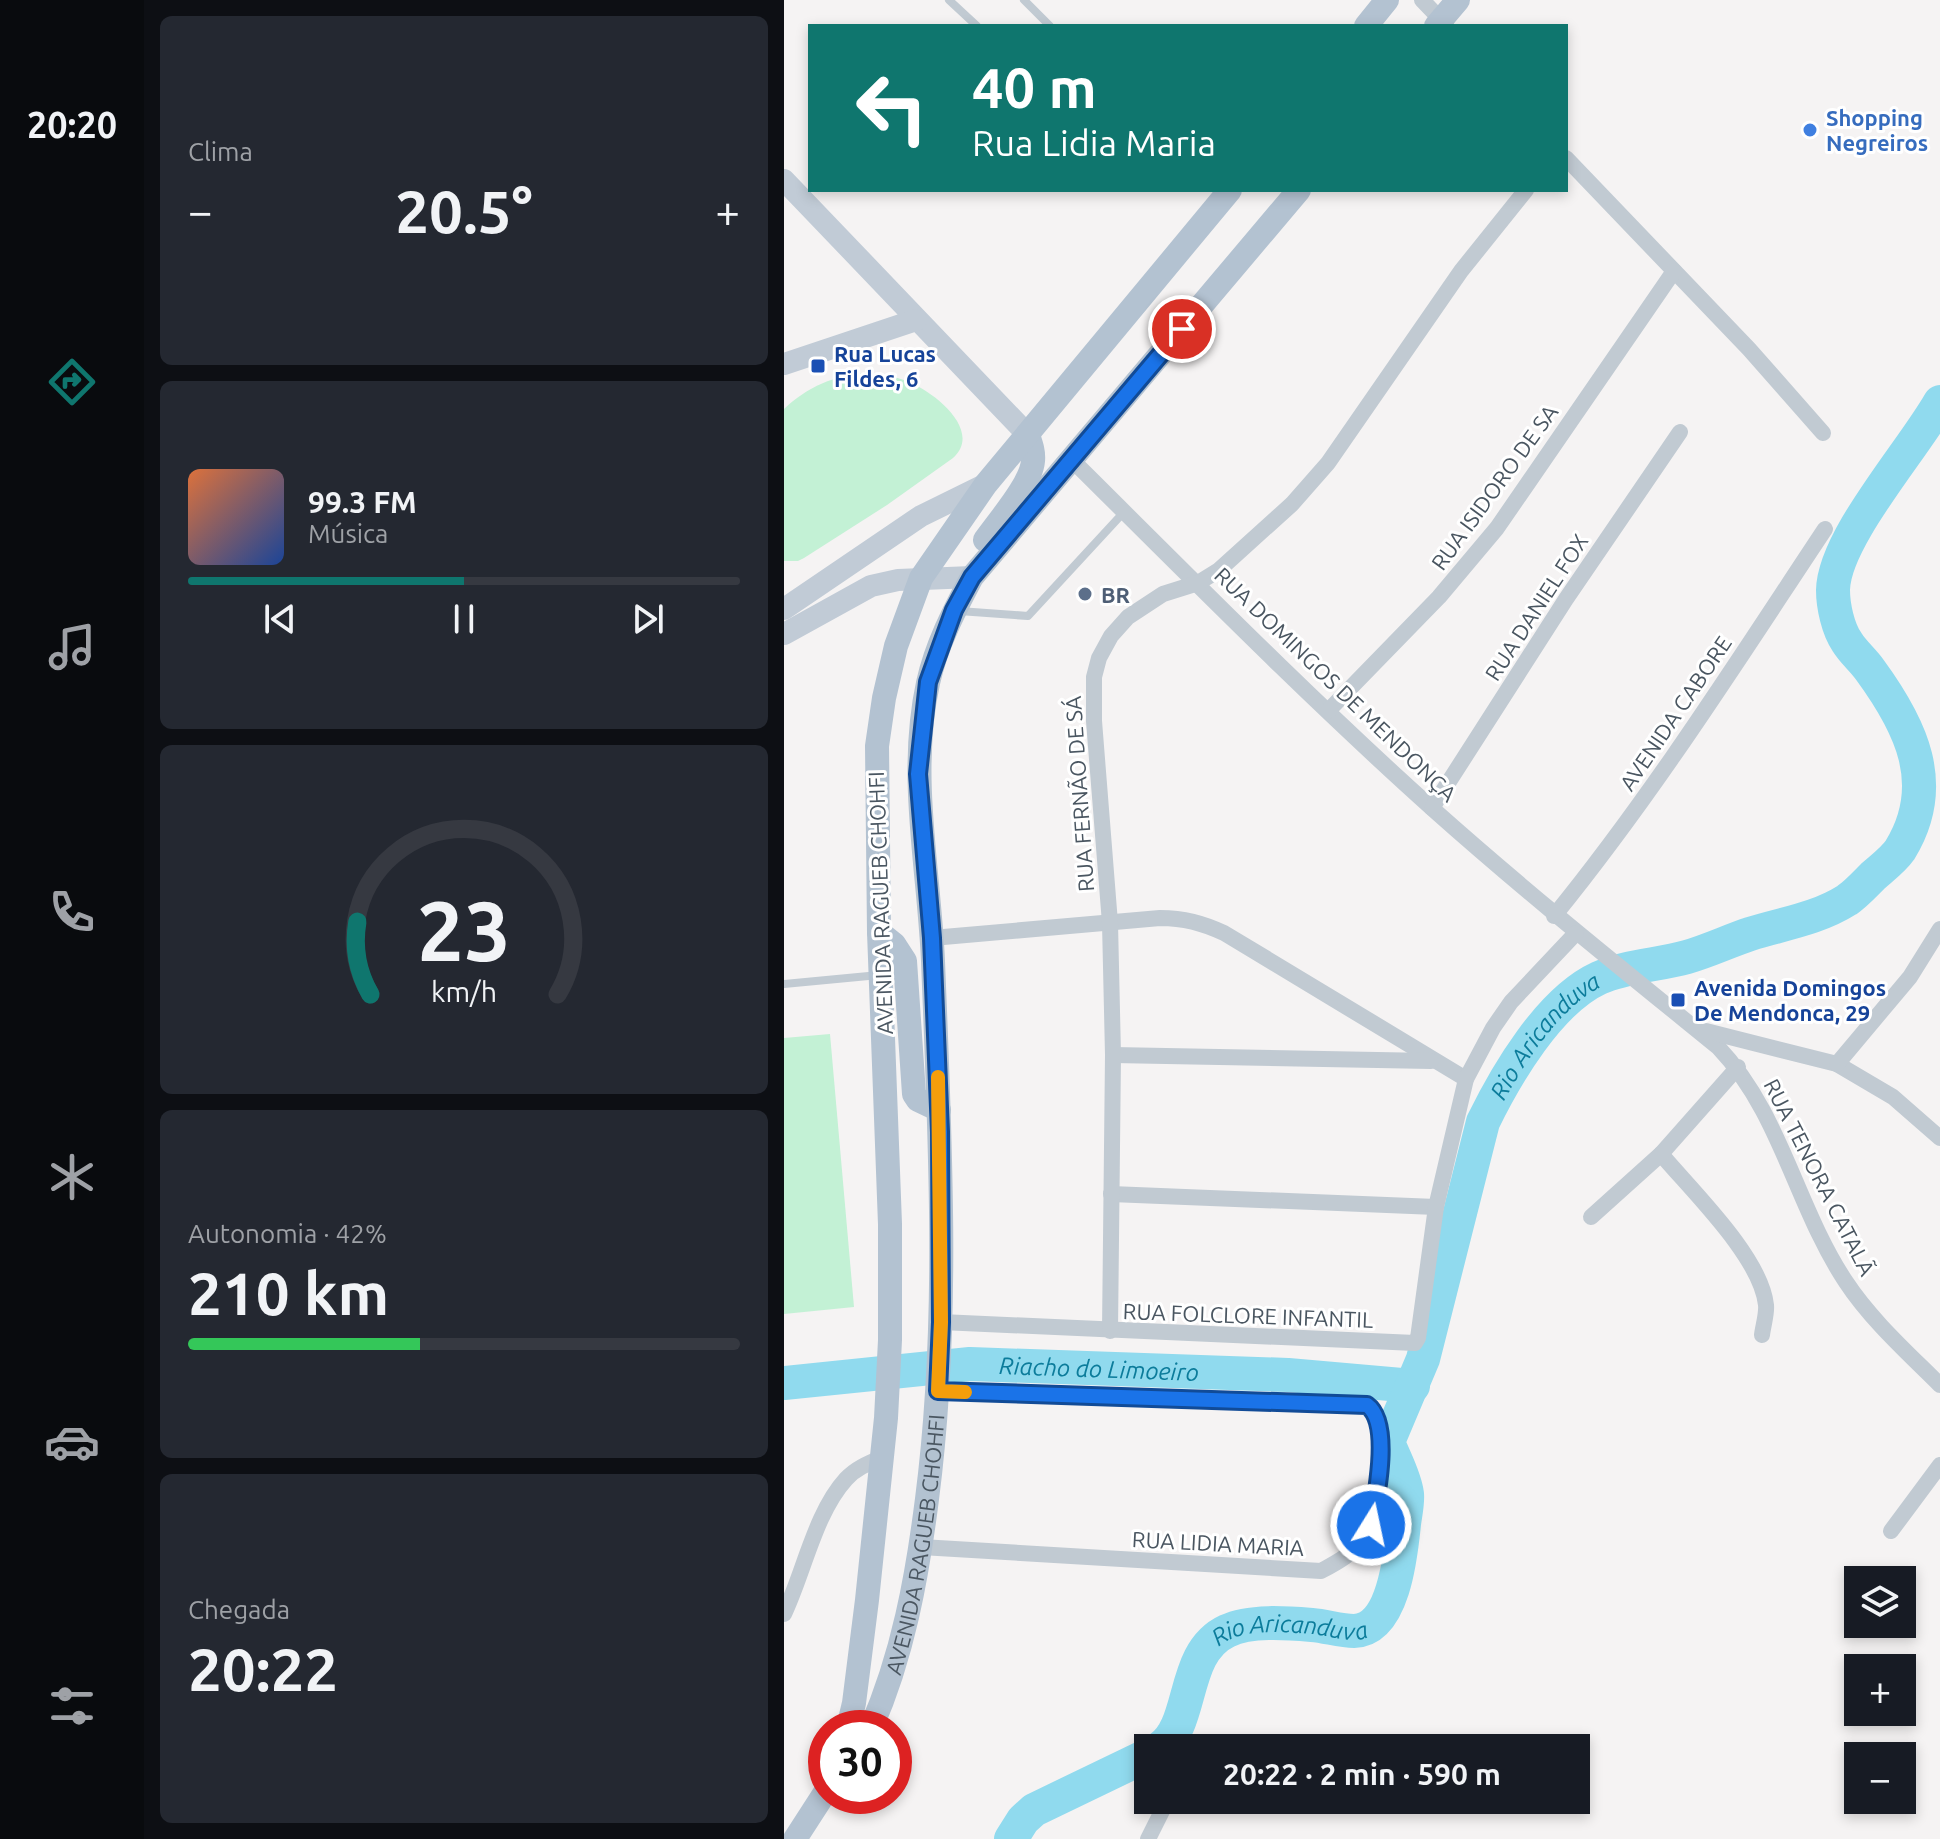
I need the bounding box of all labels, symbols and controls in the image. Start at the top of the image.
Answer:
icon: left [840,56,944,160]
text: 40 m [972,56,1097,119]
text: 20:20 [27,104,117,145]
place label: Shopping Negreiros [1826,105,1928,155]
marker: Shopping Negreiros [1801,121,1819,139]
text: Rua Lidia Maria [972,122,1216,163]
text: Clima [188,137,253,166]
text: 20.5° [395,177,533,244]
text: − [188,186,213,235]
text: + [715,186,740,235]
pin [1148,295,1216,363]
icon: arrive [1160,307,1204,351]
place label: Rua Lucas Fildes, 6 [834,341,936,391]
icon: directions [44,354,100,410]
marker: Rua Lucas Fildes, 6 [809,357,827,375]
street label: RUA ISIDORO DE SA [1426,399,1563,574]
text: 99.3 FM [308,485,417,519]
text: Música [308,519,388,548]
street label: RUA DANIEL FOX [1479,529,1593,685]
street label: RUA DOMINGOS DE MENDONÇA [1210,562,1462,807]
place label: BR [1101,582,1130,607]
marker: BR [1076,585,1094,603]
icon: previous [258,597,302,641]
icon: pause [442,597,486,641]
icon: next [626,597,670,641]
icon: music [44,619,100,675]
street label: AVENIDA CABORE [1614,631,1736,795]
street label: RUA FERNÃO DE SÁ [1059,695,1098,893]
street label: AVENIDA RAGUEB CHOHFI [863,771,897,1035]
text: 23 [417,883,511,977]
icon: phone [44,884,100,940]
water label: Rio Aricanduva [1484,967,1604,1104]
place label: Avenida Domingos De Mendonca, 29 [1694,975,1886,1025]
text: km/h [431,976,497,1008]
marker: Avenida Domingos De Mendonca, 29 [1669,991,1687,1009]
street label: RUA TENORA CATALÃ [1759,1074,1881,1280]
icon: climate [44,1149,100,1205]
text: Autonomia · 42% [188,1219,387,1248]
text: 210 km [188,1259,389,1326]
street label: RUA FOLCLORE INFANTIL [1122,1298,1374,1332]
water label: Riacho do Limoeiro [999,1352,1199,1385]
street label: AVENIDA RAGUEB CHOHFI [880,1413,948,1677]
icon: car [44,1414,100,1470]
position arrow [1329,1483,1413,1567]
street label: RUA LIDIA MARIA [1131,1526,1305,1560]
map controls [1844,1566,1916,1814]
button: layers [1844,1566,1916,1638]
text: Chegada [188,1595,290,1624]
water label: Rio Aricanduva [1206,1609,1371,1651]
text: 20:22 [188,1635,338,1702]
button: + [1844,1654,1916,1726]
icon: filters [44,1678,100,1734]
speed limit sign: 30 [808,1710,912,1814]
button: − [1844,1742,1916,1814]
text: 20:22 · 2 min · 590 m [1223,1757,1501,1791]

